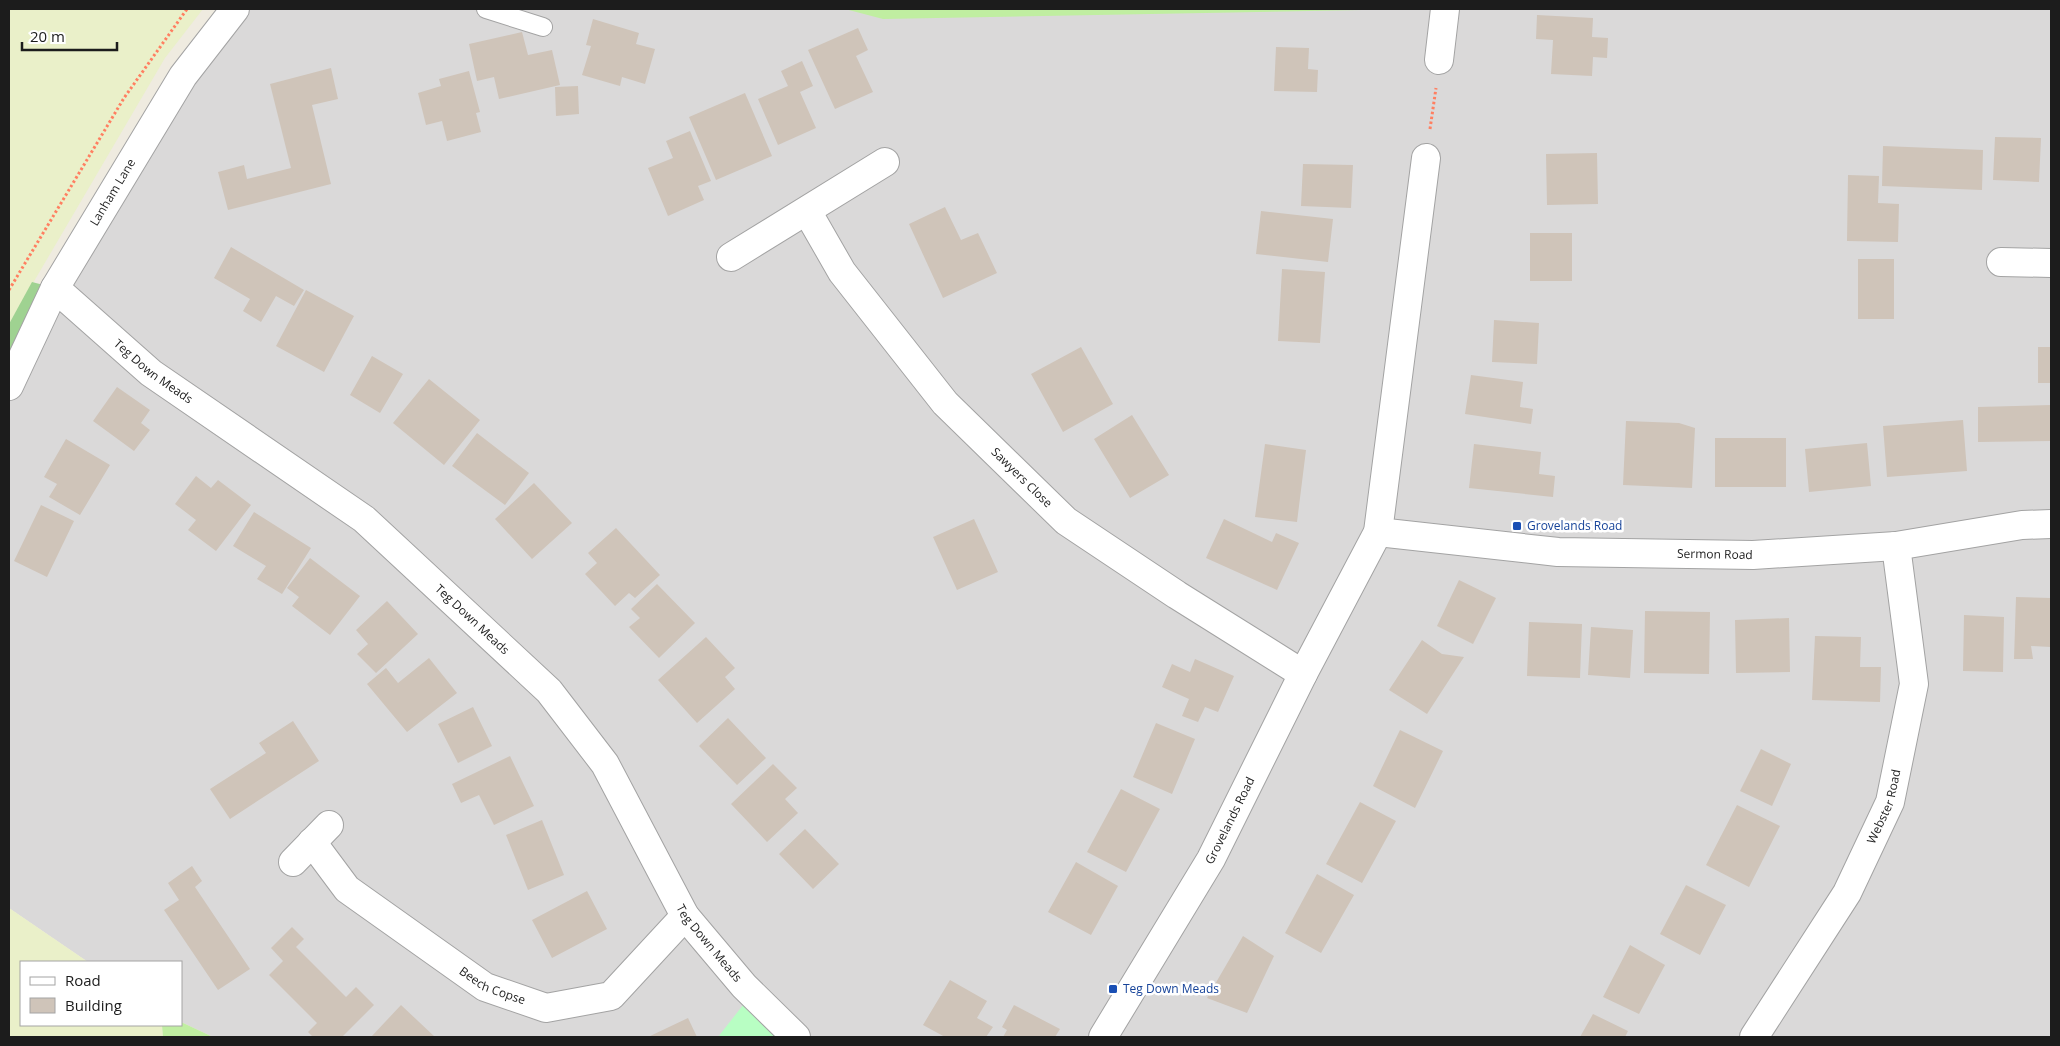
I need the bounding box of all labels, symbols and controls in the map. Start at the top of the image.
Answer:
scale bar [22,20,118,52]
text: 20 m [30,26,65,46]
street label: Lanham Lane [86,155,139,229]
street label: Teg Down Meads [110,335,197,407]
street label: Sawyers Close [988,444,1057,511]
place label: Grovelands Road [1527,517,1622,534]
marker: Grovelands Road [1511,520,1523,532]
street label: Sermon Road [1677,545,1753,563]
street label: Teg Down Meads [431,580,514,658]
street label: Webster Road [1862,768,1904,846]
street label: Grovelands Road [1201,774,1258,867]
street label: Teg Down Meads [672,901,746,986]
legend [20,961,182,1026]
street label: Beech Copse [456,962,528,1008]
text: Road [65,970,101,990]
place label: Teg Down Meads [1123,980,1219,997]
marker: Teg Down Meads [1107,983,1119,995]
text: Building [65,995,122,1015]

